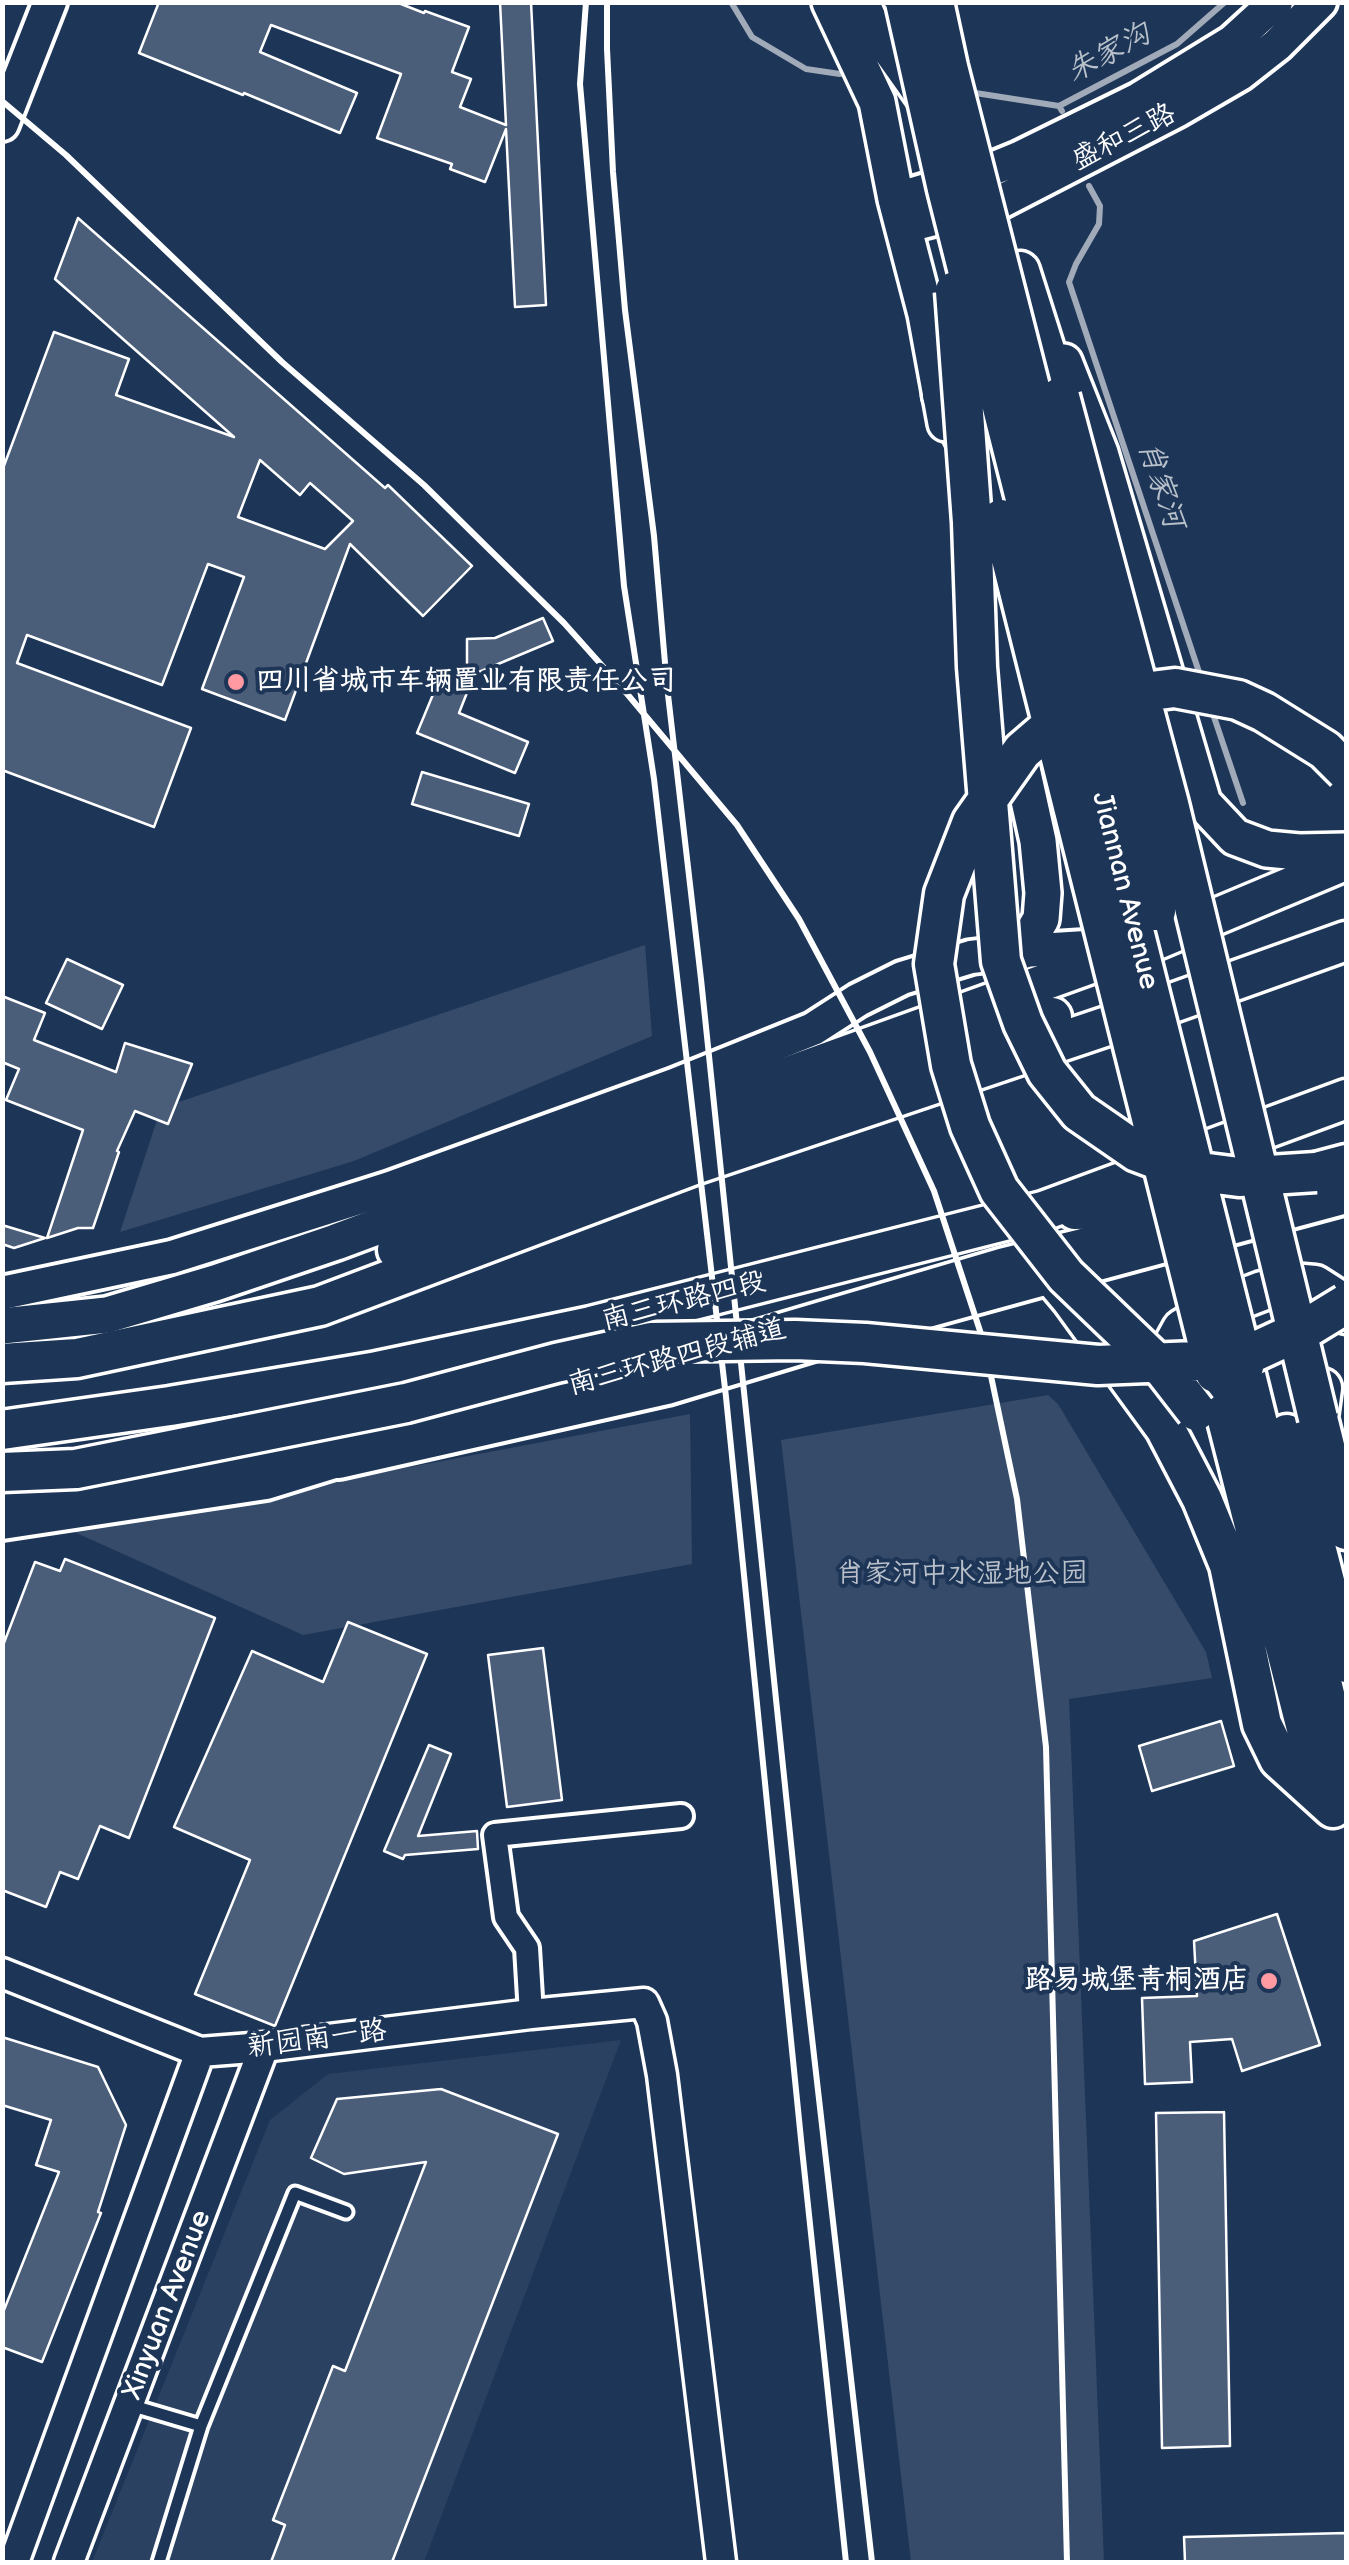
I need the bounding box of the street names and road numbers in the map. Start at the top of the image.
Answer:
street label: 盛和三路 [1066,98,1182,178]
street label: Jiannan Avenue [1083,789,1165,993]
street label: 南三环路四段 [598,1265,770,1339]
street label: 南三环路四段辅道 [564,1313,790,1403]
street label: 新园南一路 [245,2015,389,2065]
street label: Xinyuan Avenue [117,2206,219,2404]

